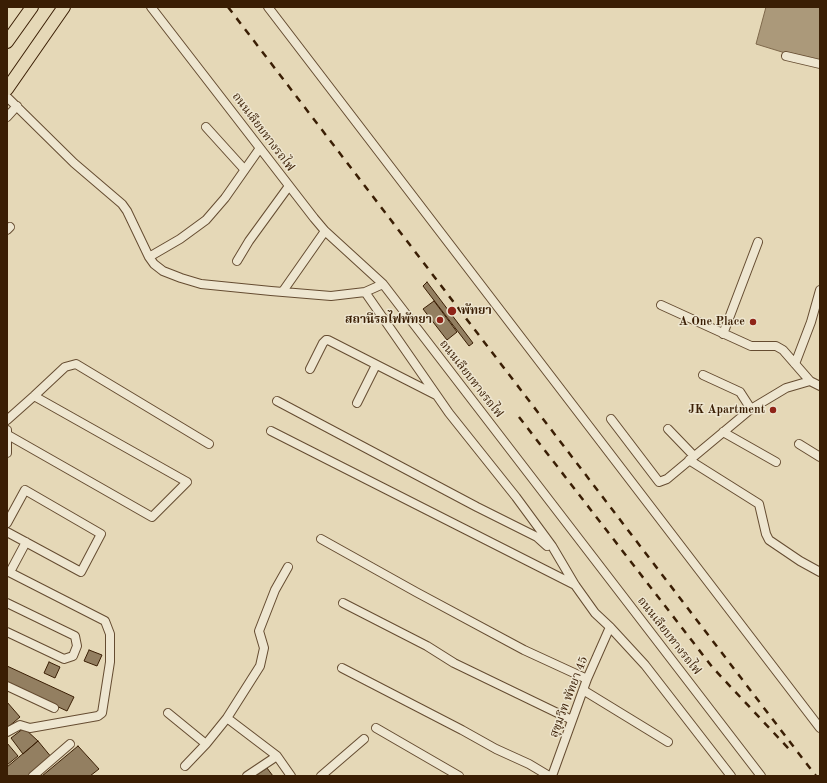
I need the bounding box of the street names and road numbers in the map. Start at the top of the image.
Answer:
street label: ถนนเลียบทางรถไฟ [229,90,297,174]
street label: ถนนเลียบทางรถไฟ [436,337,506,421]
street label: ถนนเลียบทางรถไฟ [634,594,704,678]
street label: สุขุมวิท พัทยา 45 [547,654,591,740]

